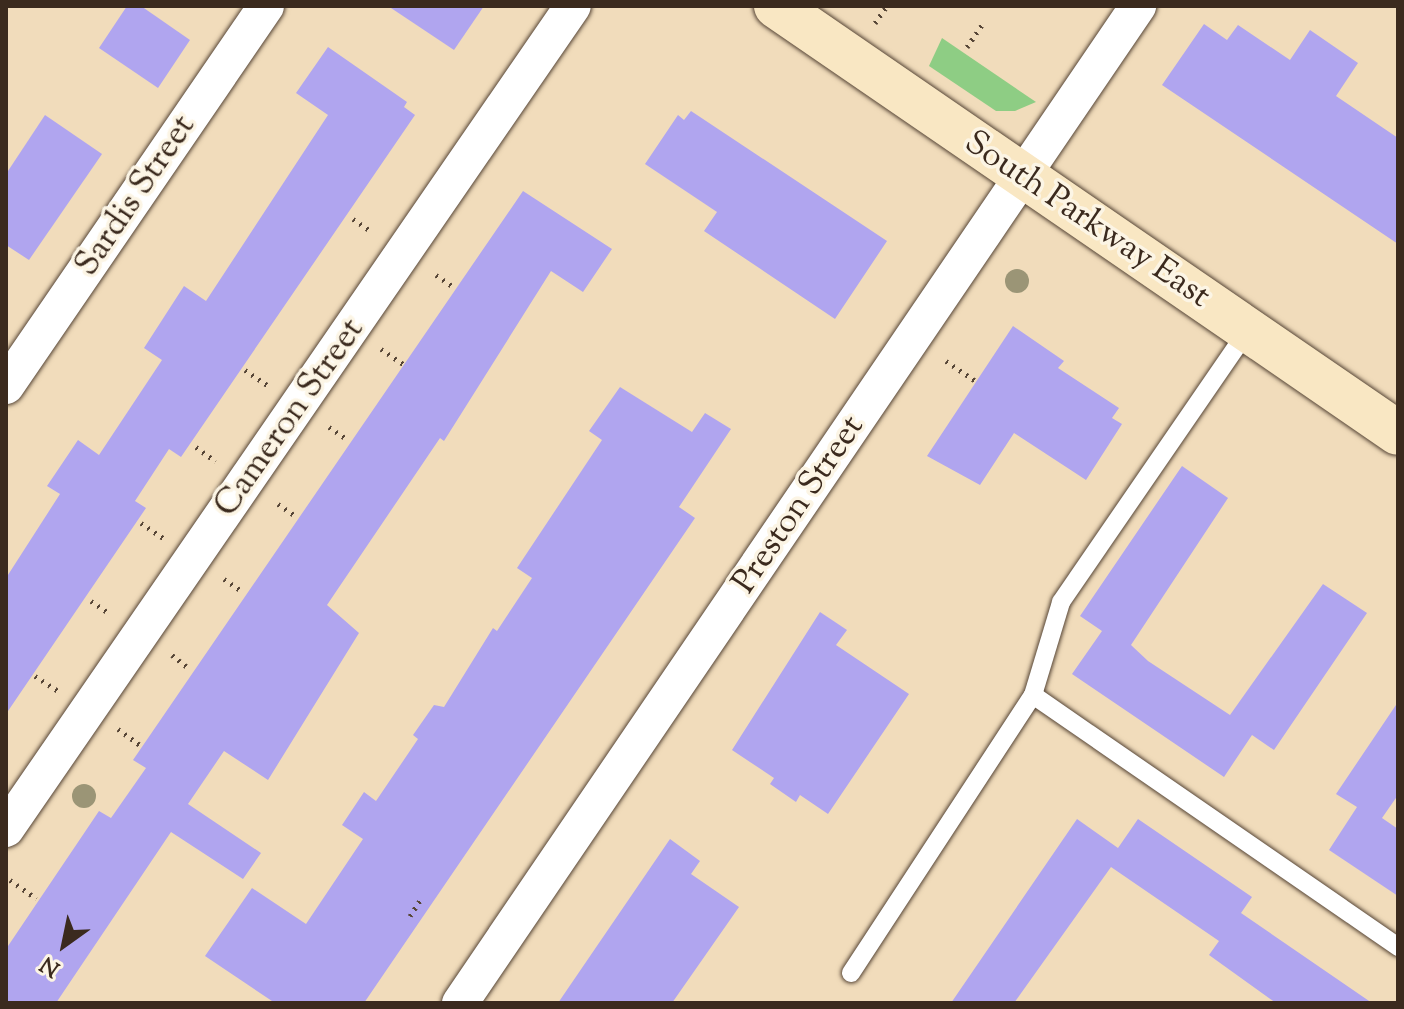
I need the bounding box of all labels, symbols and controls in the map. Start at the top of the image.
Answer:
street label: Sardis Street [67,108,205,284]
street label: South Parkway East [956,123,1218,317]
street label: Cameron Street [207,311,373,525]
street label: Preston Street [724,408,874,602]
north arrow [24,905,104,985]
text: N [35,947,67,983]

